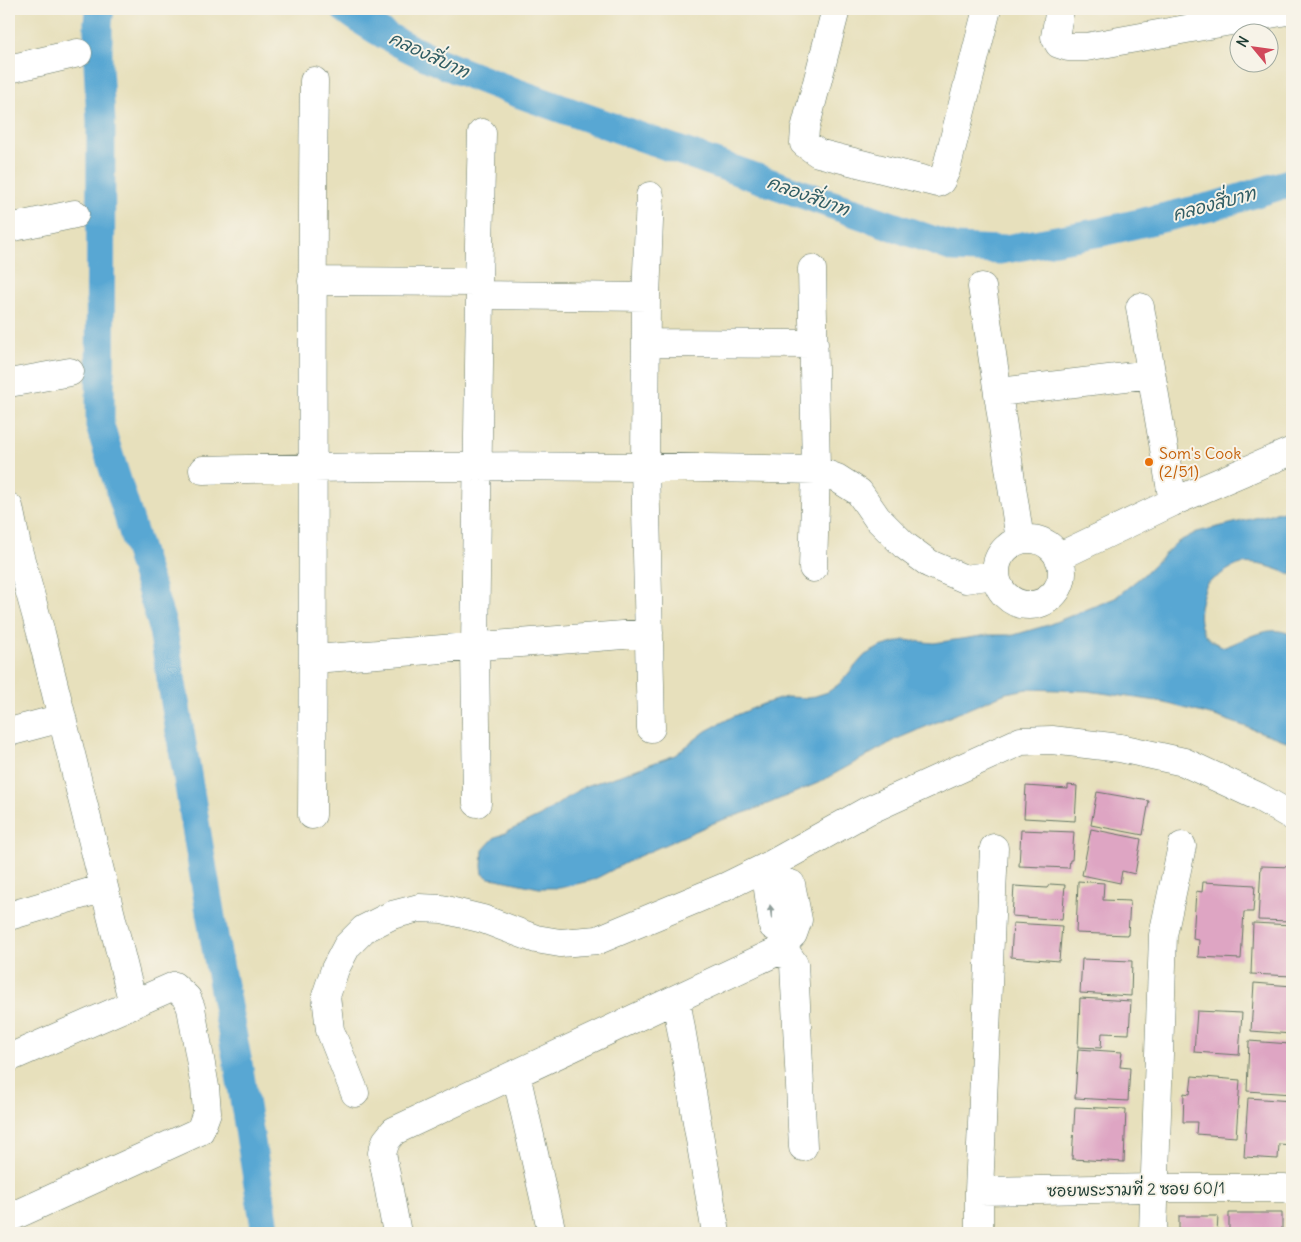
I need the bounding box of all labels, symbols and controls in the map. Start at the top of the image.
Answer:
water label: คลองสี่บาท [386,22,476,84]
north arrow [1228,22,1278,72]
text: N [1232,33,1253,50]
water label: คลองสี่บาท [764,165,855,221]
water label: คลองสี่บาท [1168,176,1259,226]
place label: Som's Cook (2/51) [1159,443,1241,481]
marker: Som's Cook (2/51) [1143,456,1155,468]
one-way arrow [767,904,775,920]
street label: ซอยพระรามที่ 2 ซอย 60/1 [1047,1172,1225,1201]

